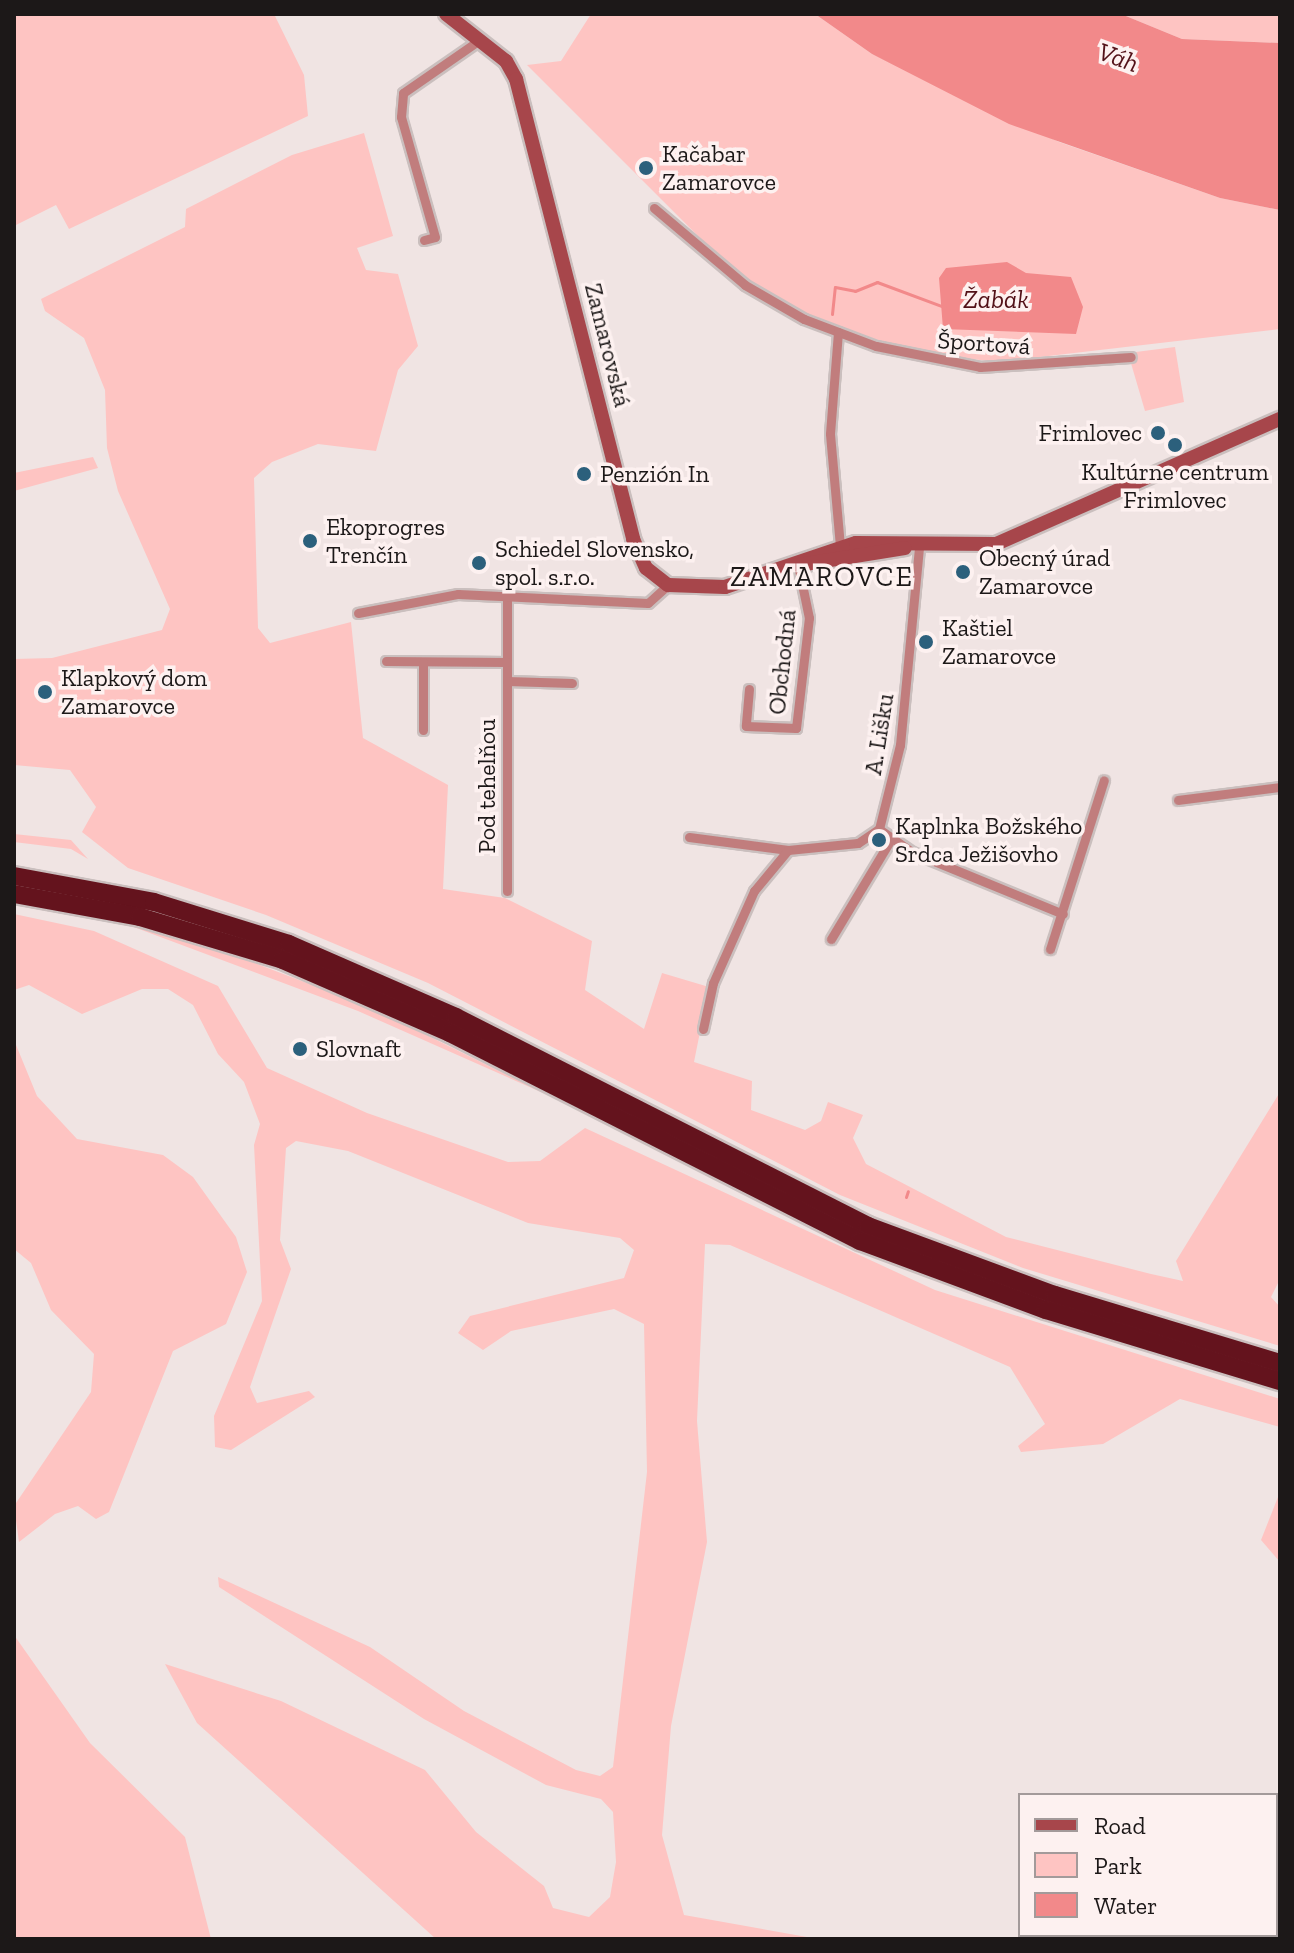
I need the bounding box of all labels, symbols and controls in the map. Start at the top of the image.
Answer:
water label: Váh [1093,36,1143,80]
place label: Kačabar Zamarovce [662,140,776,196]
marker: Kačabar Zamarovce [637,159,655,177]
street label: Zamarovská [579,280,637,410]
water label: Žabák [963,284,1029,316]
street label: Športová [937,325,1031,361]
place label: Frimlovec [1039,419,1142,447]
marker: Frimlovec [1149,424,1167,442]
marker: Kultúrne centrum Frimlovec [1166,436,1184,454]
place label: Kultúrne centrum Frimlovec [1081,458,1269,514]
place label: Penzión In [600,460,709,488]
marker: Penzión In [575,465,593,483]
place label: Ekoprogres Trenčín [326,513,445,569]
marker: Ekoprogres Trenčín [301,532,319,550]
place label: Schiedel Slovensko, spol. s.r.o. [495,535,694,591]
place label: Obecný úrad Zamarovce [979,544,1111,600]
marker: Schiedel Slovensko, spol. s.r.o. [470,554,488,572]
district label: ZAMAROVCE [730,560,914,594]
marker: Obecný úrad Zamarovce [954,563,972,581]
street label: Obchodná [762,608,802,716]
place label: Kaštiel Zamarovce [942,614,1056,670]
marker: Kaštiel Zamarovce [917,633,935,651]
place label: Klapkový dom Zamarovce [61,664,208,720]
marker: Klapkový dom Zamarovce [36,683,54,701]
street label: A. Lišku [858,691,900,777]
street label: Pod tehelňou [473,719,501,853]
place label: Kaplnka Božského Srdca Ježišovho [895,812,1082,868]
marker: Kaplnka Božského Srdca Ježišovho [870,831,888,849]
place label: Slovnaft [316,1035,401,1063]
marker: Slovnaft [291,1040,309,1058]
legend [1018,1793,1278,1937]
text: Road [1094,1811,1146,1840]
text: Park [1094,1851,1142,1880]
text: Water [1094,1891,1157,1920]

